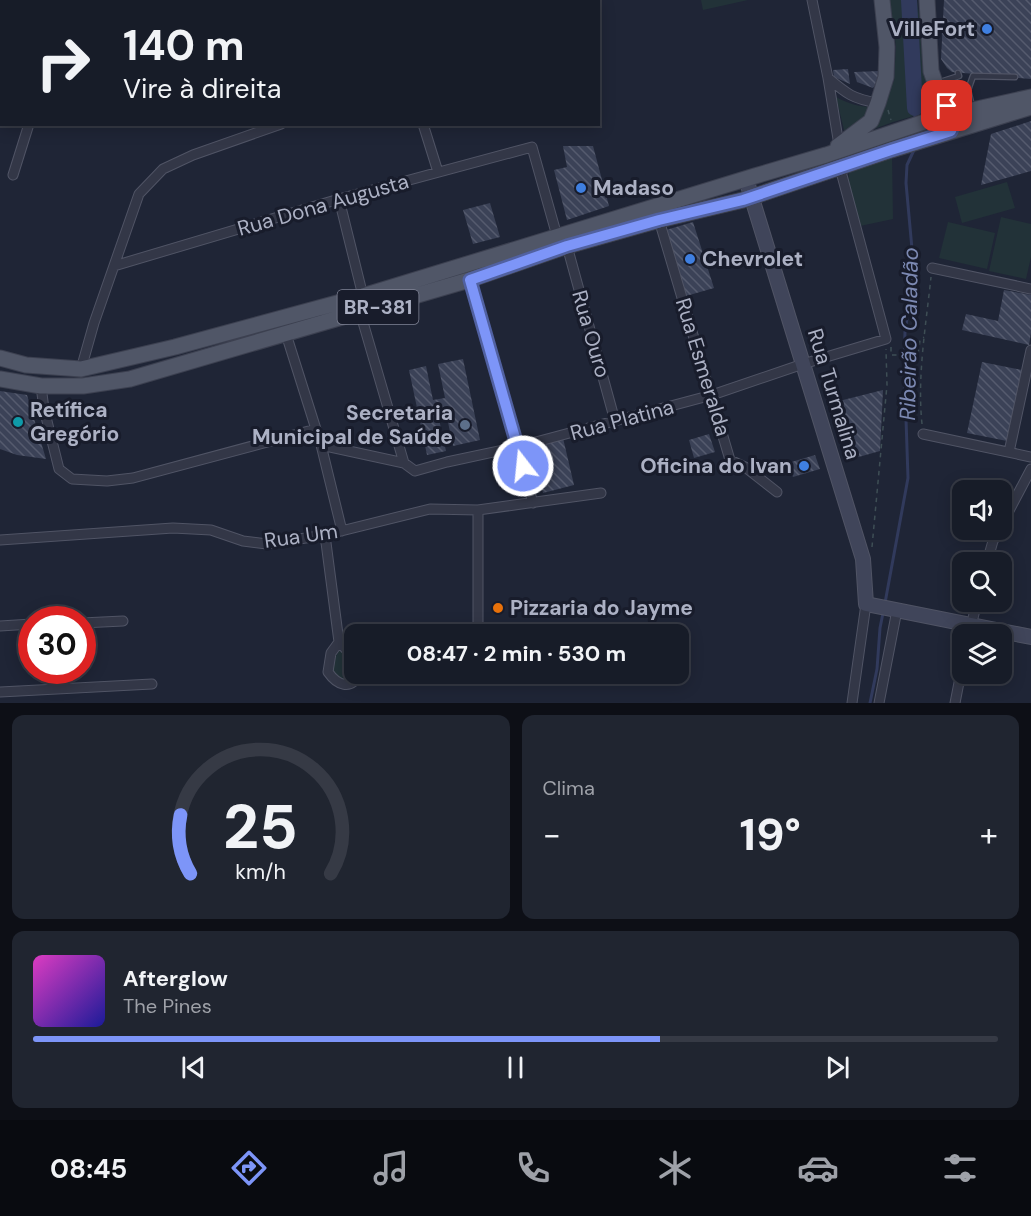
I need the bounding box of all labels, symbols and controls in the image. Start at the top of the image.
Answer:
place label: VilleFort [889,15,975,43]
text: 140 m [123,18,245,73]
marker: VilleFort [980,22,994,36]
icon: right [24,24,102,102]
text: Vire à direita [123,71,281,106]
pin [921,80,972,131]
icon: arrive [930,89,963,122]
street label: Rua Dona Augusta [234,167,412,243]
place label: Madaso [593,174,674,202]
marker: Madaso [574,181,588,195]
place label: Chevrolet [702,245,803,273]
water label: Ribeirão Caladão [893,247,925,421]
marker: Chevrolet [683,252,697,266]
street label: Rua Ouro [565,287,617,381]
road number: BR-381 [338,290,418,324]
street label: Rua Esmeralda [669,295,737,439]
street label: Rua Turmalina [801,325,867,463]
street label: Rua Platina [567,393,677,447]
place label: Retífica Gregório [30,396,119,448]
place label: Secretaria Municipal de Saúde [252,399,453,451]
marker: Retífica Gregório [11,415,25,429]
marker: Secretaria Municipal de Saúde [458,418,472,432]
position arrow [491,434,555,498]
place label: Oficina do Ivan [640,452,792,480]
marker: Oficina do Ivan [797,459,811,473]
map controls [952,480,1012,684]
button: sound [952,480,1012,540]
street label: Rua Um [262,517,340,555]
button: search [952,552,1012,612]
place label: Pizzaria do Jayme [510,594,693,622]
marker: Pizzaria do Jayme [491,601,505,615]
speed limit sign: 30 [18,606,96,684]
button: layers [952,624,1012,684]
text: 08:47 · 2 min · 530 m [407,639,626,668]
text: Clima [543,775,595,801]
text: 25 [223,786,298,867]
text: 19° [740,805,801,864]
text: − [543,813,561,856]
text: + [980,813,998,856]
text: km/h [235,858,286,886]
text: Afterglow [123,964,228,993]
text: The Pines [123,993,212,1019]
icon: previous [177,1051,210,1084]
icon: pause [499,1051,532,1084]
icon: next [821,1051,854,1084]
icon: directions [228,1147,270,1189]
icon: music [370,1147,412,1189]
icon: phone [512,1147,554,1189]
icon: climate [654,1147,696,1189]
icon: car [797,1147,839,1189]
icon: filters [939,1147,981,1189]
text: 08:45 [50,1151,127,1186]

